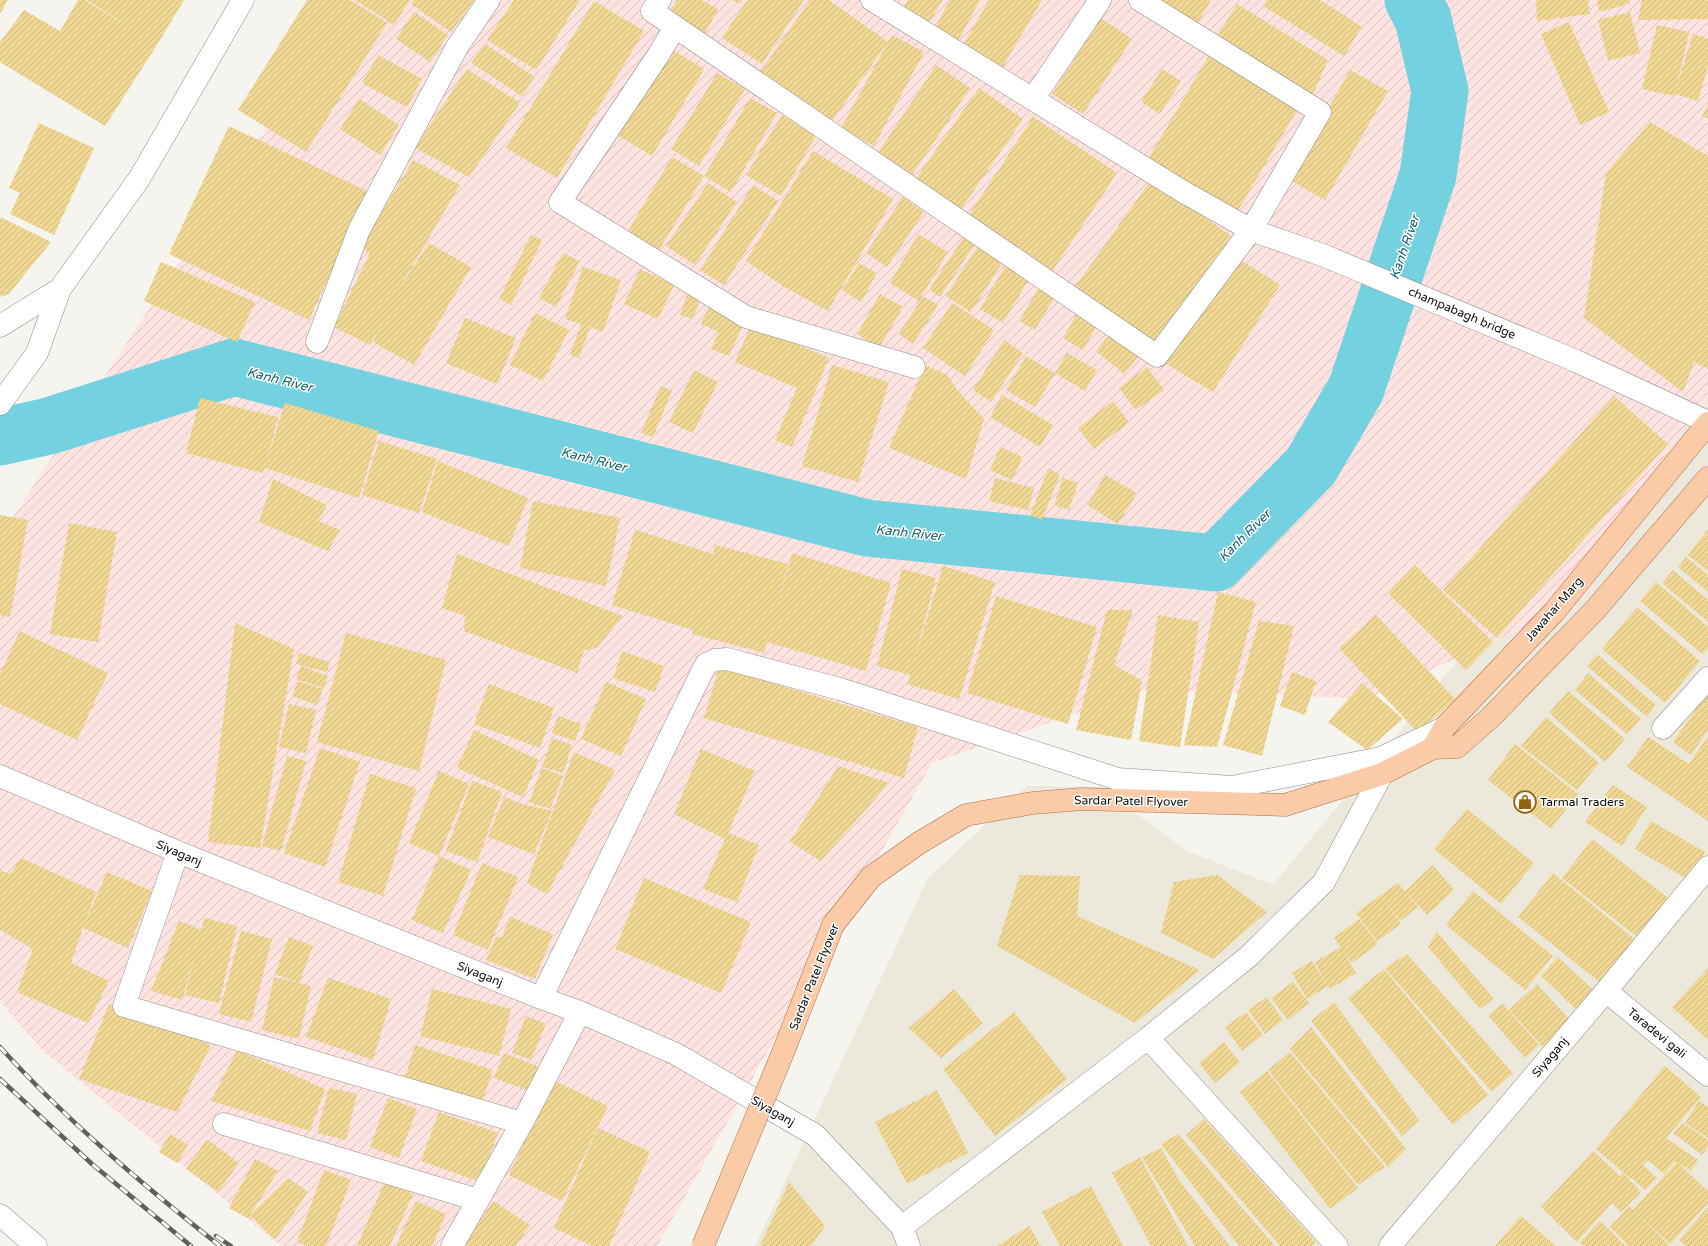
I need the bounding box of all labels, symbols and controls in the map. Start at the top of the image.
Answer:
water label: Kanh River [1386,211,1424,282]
street label: champabagh bridge [1406,284,1518,342]
water label: Kanh River [245,364,316,396]
water label: Kanh River [559,444,630,476]
water label: Kanh River [1215,505,1275,565]
water label: Kanh River [875,522,945,545]
street label: Jawahar Marg [1522,574,1586,644]
shop icon: Tarmal Traders [1512,789,1538,815]
street label: Sardar Patel Flyover [1074,793,1188,809]
place label: Tarmal Traders [1540,795,1624,809]
street label: Siyaganj [154,837,204,869]
street label: Sardar Patel Flyover [786,921,842,1032]
street label: Siyaganj [455,959,505,989]
street label: Taradevi gali [1625,1005,1689,1061]
street label: Siyaganj [1529,1034,1571,1080]
street label: Siyaganj [749,1093,797,1129]

